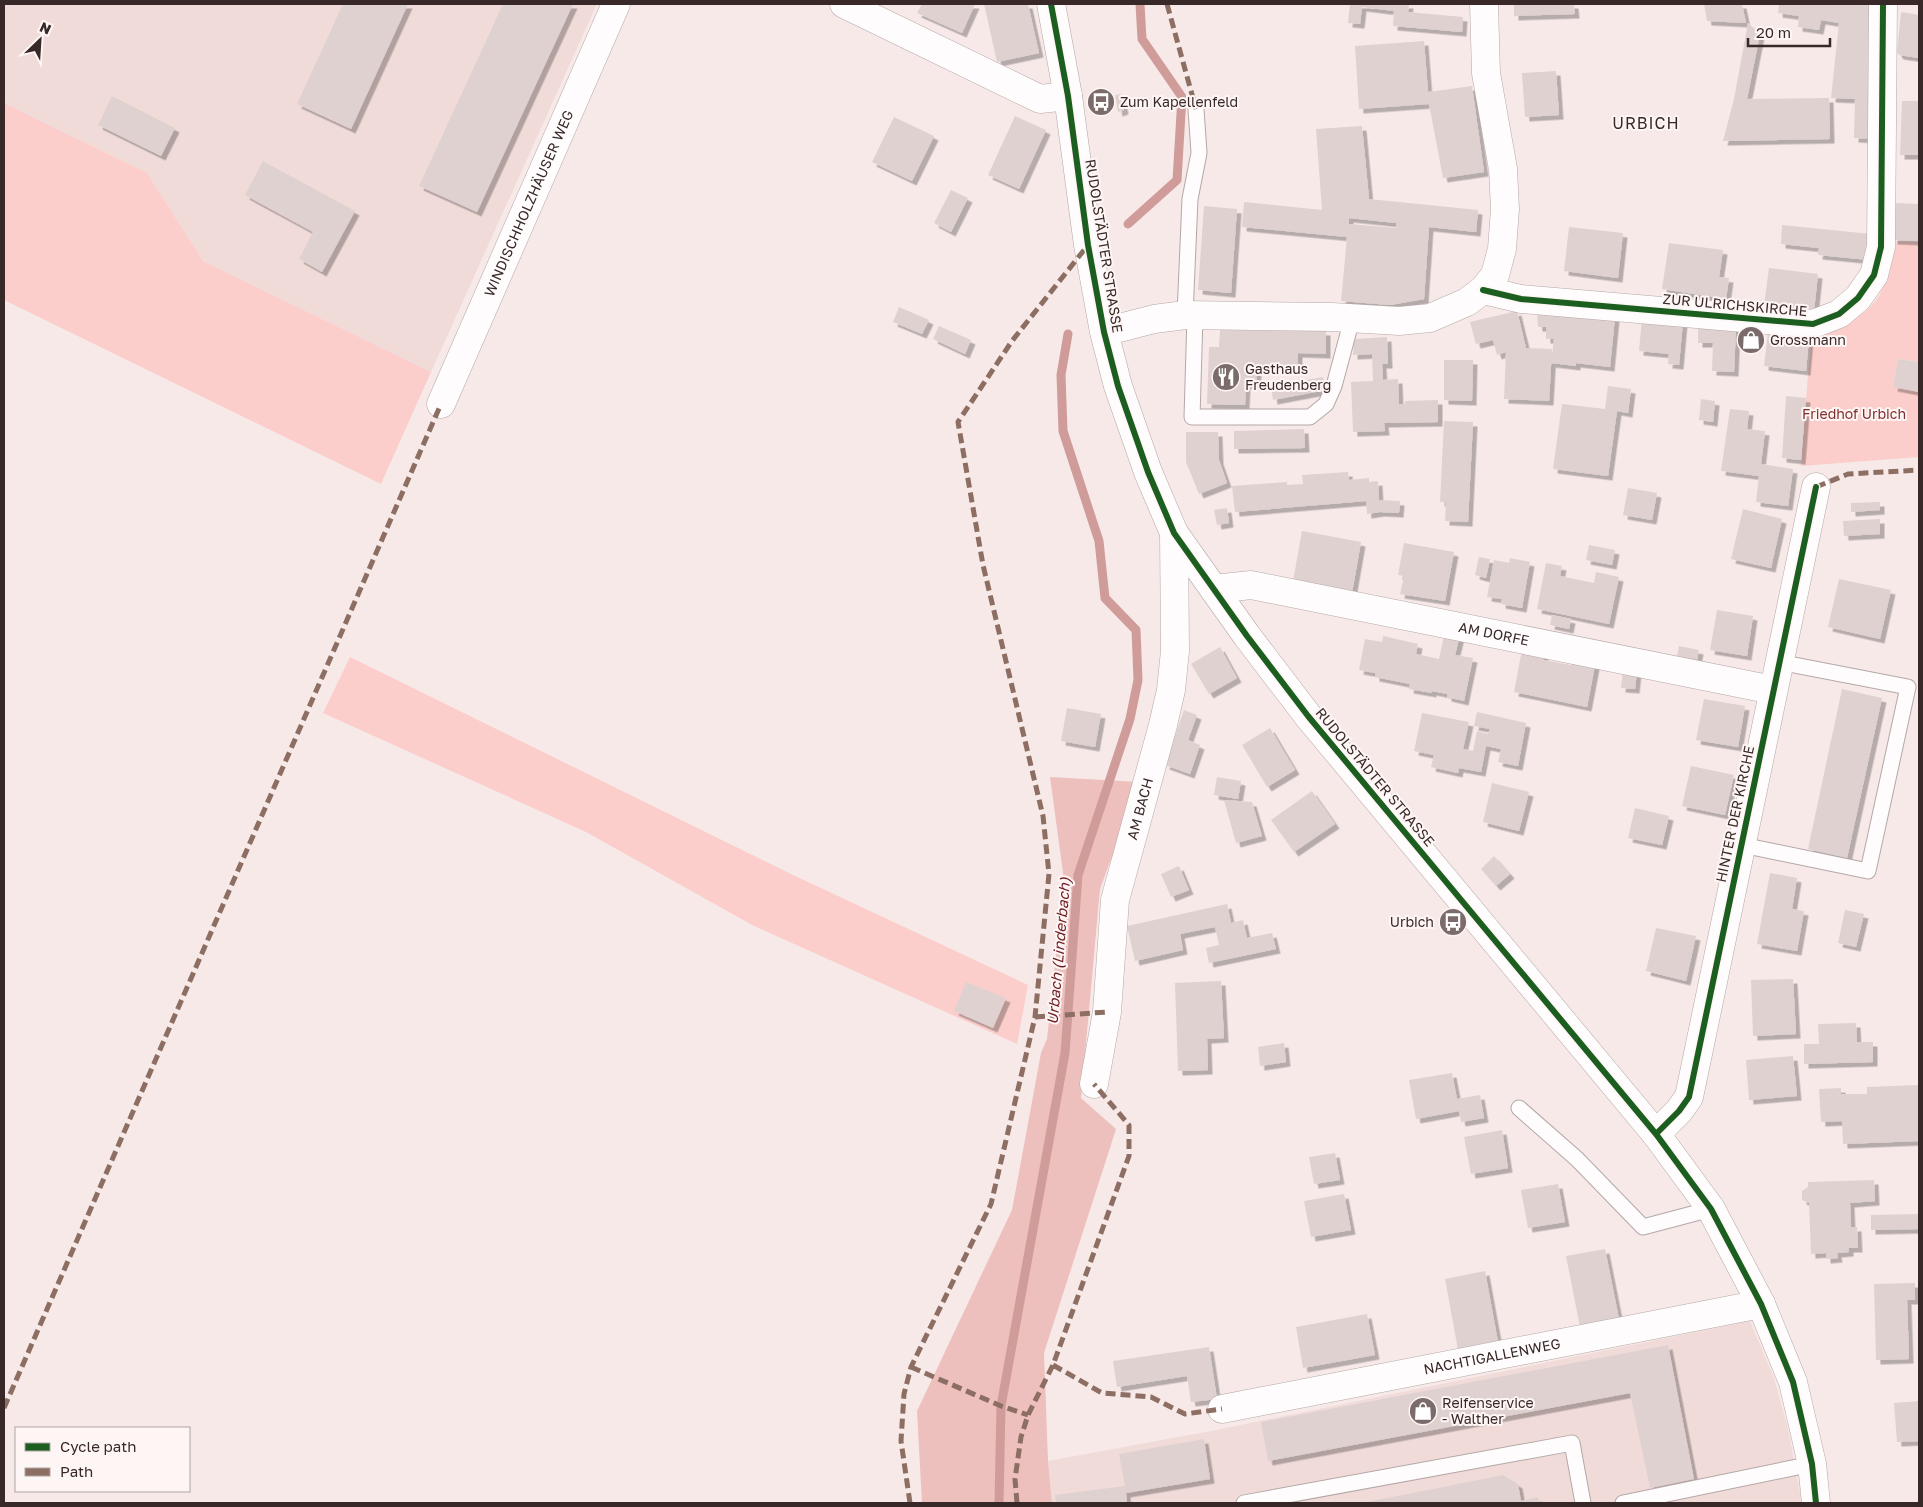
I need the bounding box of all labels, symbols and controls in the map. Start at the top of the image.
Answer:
north arrow [15,15,65,65]
scale bar [1748,15,1830,47]
text: N [37,18,54,38]
text: 20 m [1756,23,1791,41]
bus stop icon: Zum Kapellenfeld [1086,87,1116,117]
place label: Zum Kapellenfeld [1120,93,1238,110]
street label: WINDISCHHOLZHÄUSER WEG [480,107,577,299]
district label: URBICH [1612,113,1680,133]
street label: RUDOLSTÄDTER STRASSE [1082,158,1127,334]
street label: ZUR ULRICHSKIRCHE [1662,290,1808,319]
shop icon: Grossmann [1736,325,1766,355]
place label: Grossmann [1770,331,1846,348]
place label: Gasthaus Freudenberg [1245,360,1331,393]
restaurant icon: Gasthaus Freudenberg [1211,362,1241,392]
park label: Friedhof Urbich [1802,405,1906,422]
street label: AM DORFE [1457,618,1531,649]
street label: RUDOLSTÄDTER STRASSE [1312,704,1438,849]
street label: HINTER DER KIRCHE [1712,744,1757,884]
street label: AM BACH [1123,776,1156,841]
water label: Urbach (Linderbach) [1043,876,1073,1025]
bus stop icon: Urbich [1438,907,1468,937]
place label: Urbich [1390,913,1434,930]
street label: NACHTIGALLENWEG [1422,1334,1562,1378]
place label: Reifenservice - Walther [1442,1394,1534,1427]
shop icon: Reifenservice - Walther [1408,1396,1438,1426]
legend [15,1427,190,1492]
text: Cycle path [60,1437,136,1455]
text: Path [60,1462,93,1480]

